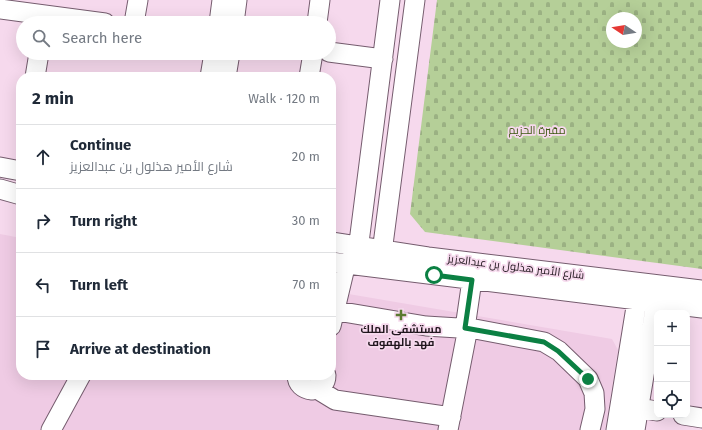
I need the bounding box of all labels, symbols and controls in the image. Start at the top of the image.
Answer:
north arrow [606,12,642,48]
search box [16,16,336,60]
icon: search [30,27,52,49]
text: Search here [62,29,142,47]
text: 2 min [32,88,74,109]
text: Walk · 120 m [248,91,320,106]
park label: مقبرة الحزيم [509,124,565,138]
text: Continue [70,136,131,154]
icon: ahead [32,146,54,168]
text: 20 m [292,149,320,164]
text: شارع الأمير هذلول بن عبدالعزيز [70,159,233,174]
icon: right [32,210,54,232]
text: Turn right [70,212,137,230]
text: 30 m [292,213,320,228]
street label: شارع الأمير هذلول بن عبدالعزيز [446,252,585,283]
route start [425,266,443,284]
icon: left [32,274,54,296]
text: Turn left [70,276,128,294]
text: 70 m [293,277,320,292]
marker: مستشفى الملك فهد بالهفوف [395,309,407,321]
map controls [654,310,690,418]
button: + [654,310,690,346]
place label: مستشفى الملك فهد بالهفوف [360,323,442,350]
icon: arrive [32,338,54,360]
text: Arrive at destination [70,340,211,358]
button: − [654,346,690,382]
route end [579,370,597,388]
button: locate [654,382,690,418]

